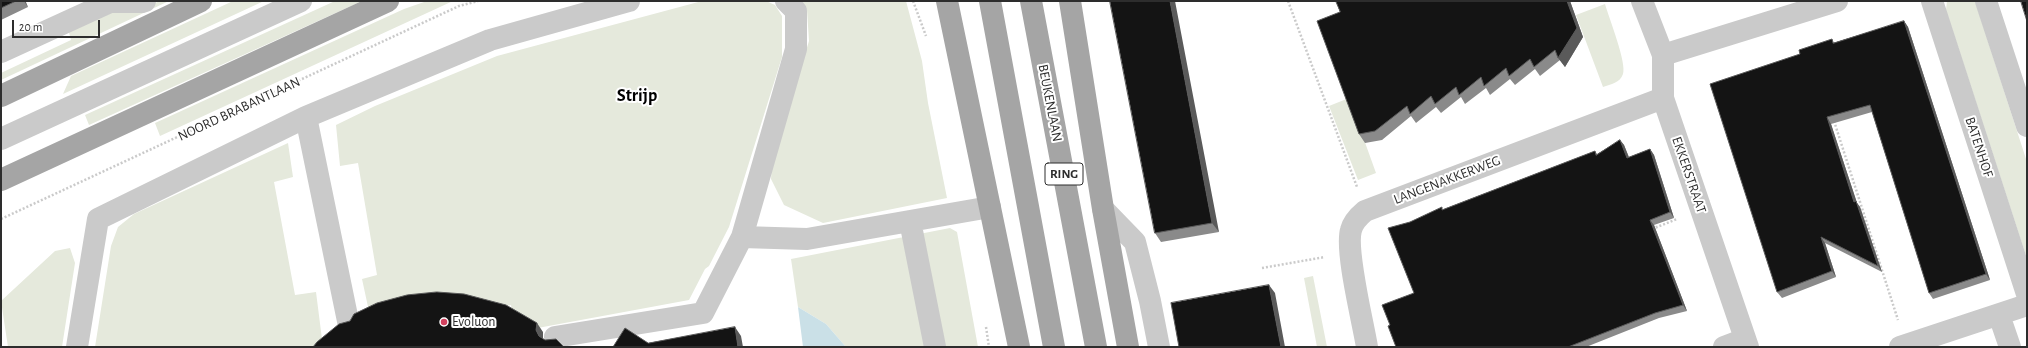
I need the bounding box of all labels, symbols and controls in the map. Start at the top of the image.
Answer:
scale bar [14,12,102,38]
text: 20 m [19,21,42,33]
street label: BEUKENLAAN [1034,63,1066,143]
street label: NOORD BRABANTLAAN [175,73,303,145]
district label: Strijp [617,85,657,107]
street label: BATENHOF [1961,115,1997,179]
street label: EKKERSTRAAT [1668,135,1710,215]
street label: LANGENAKKERWEG [1391,152,1503,208]
road number: RING [1045,163,1083,185]
place label: Evoluon [452,314,495,330]
marker: Evoluon [439,317,449,327]

